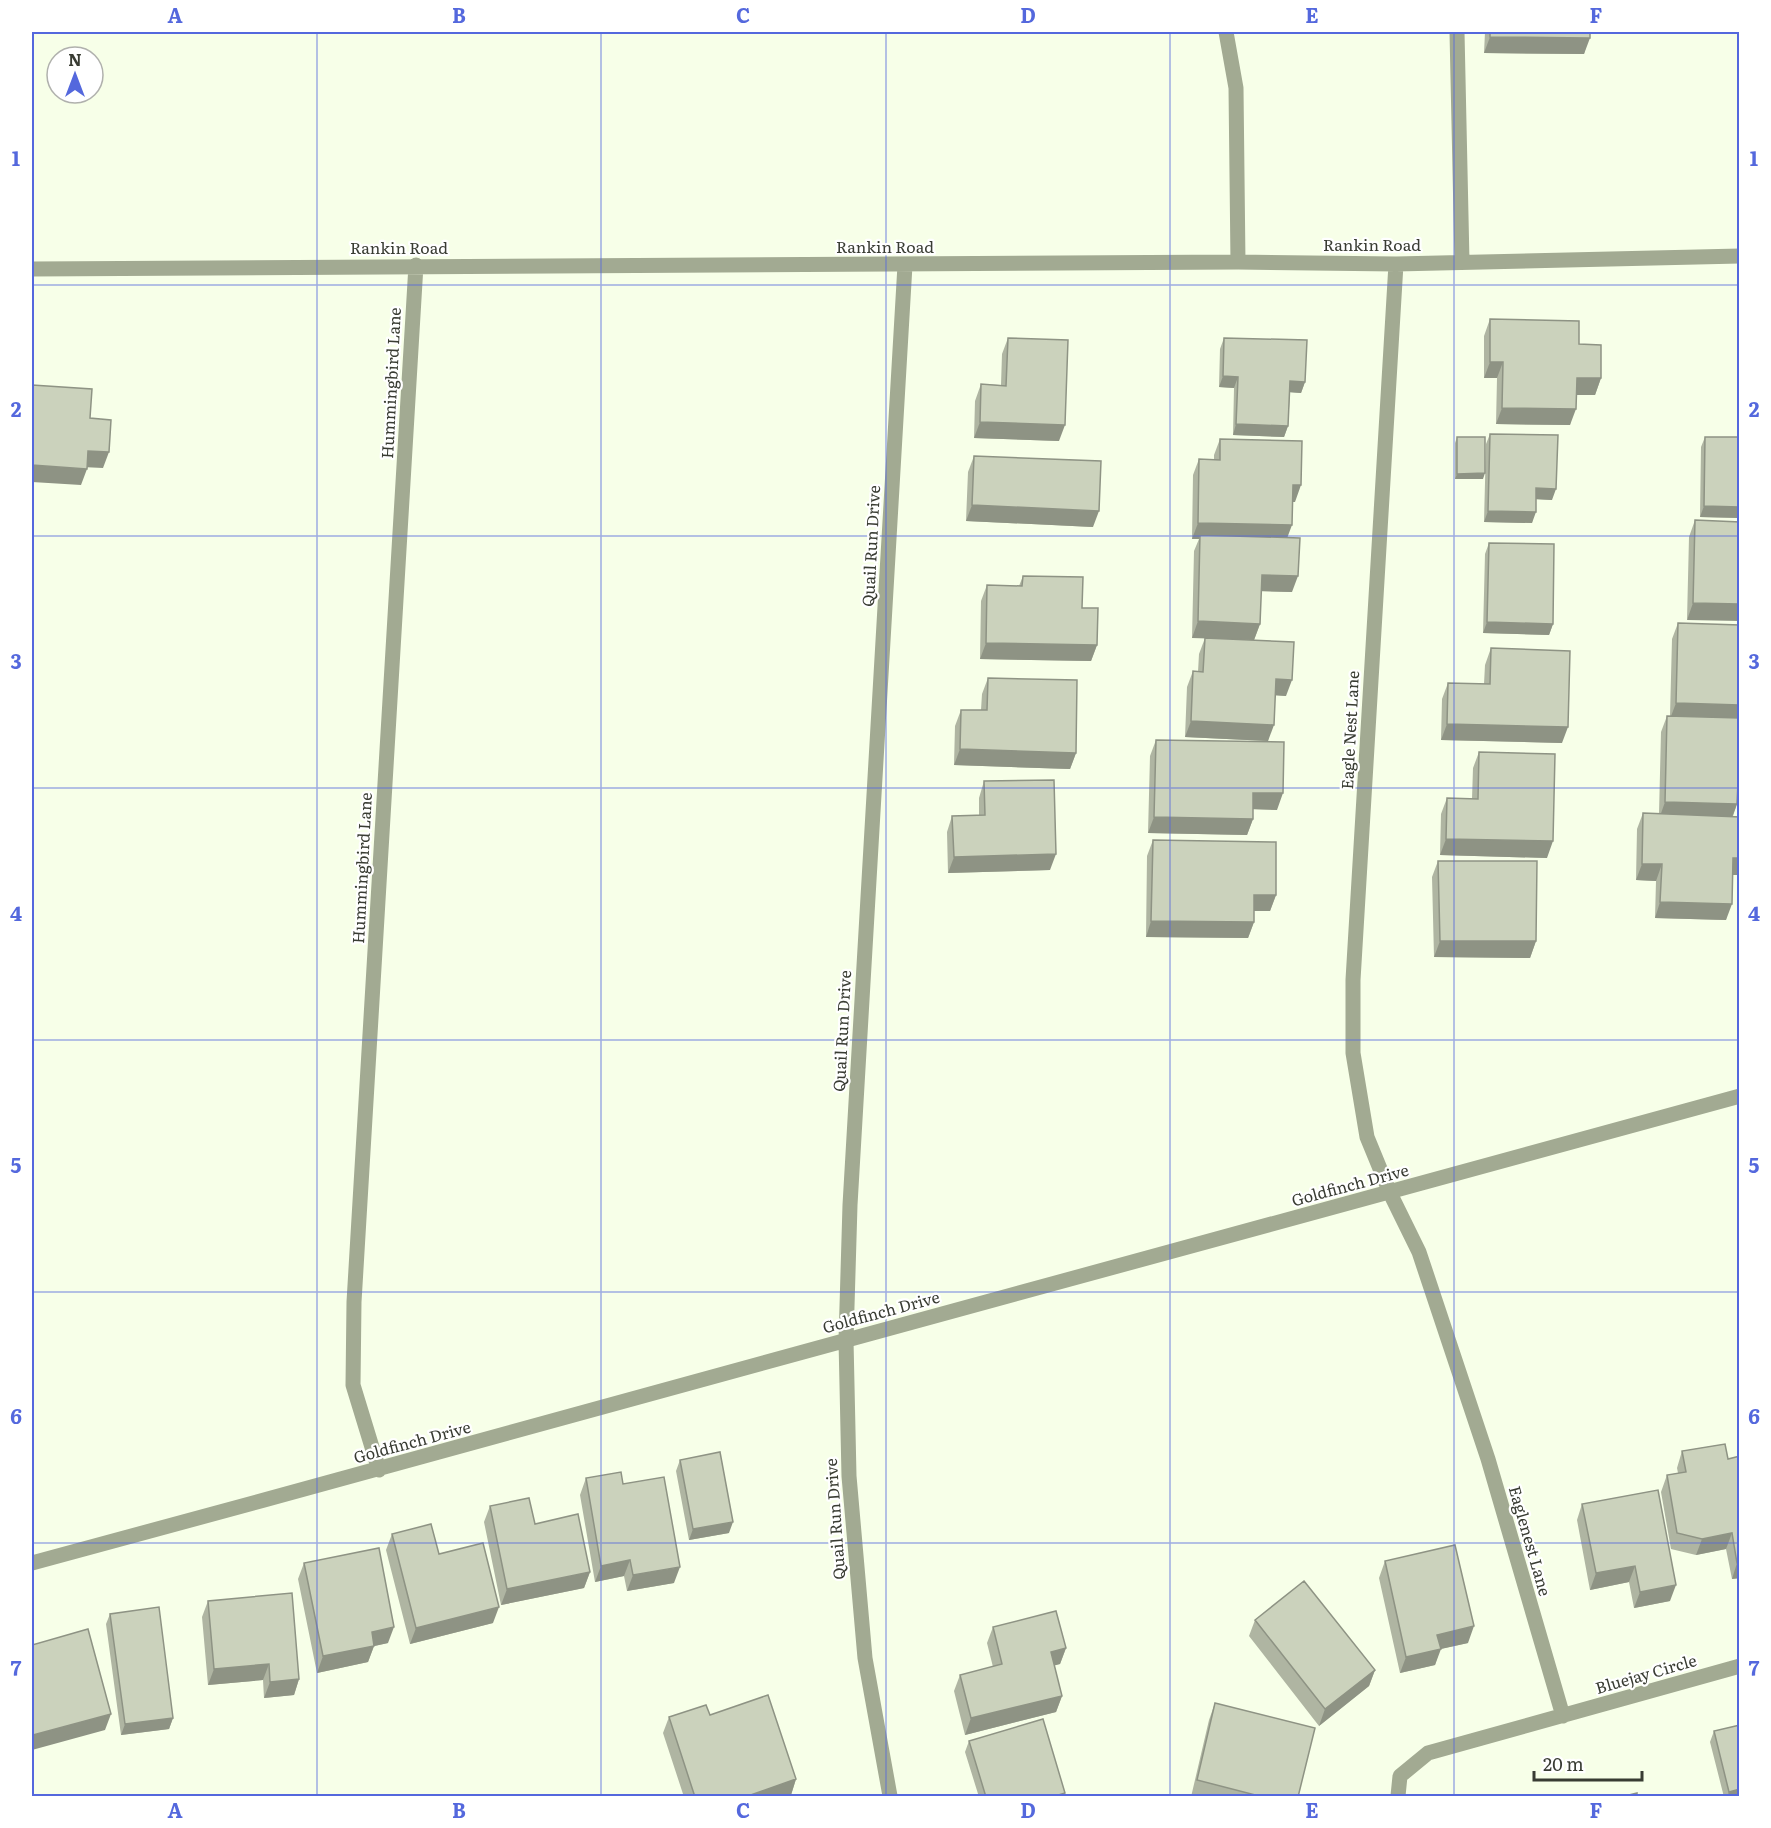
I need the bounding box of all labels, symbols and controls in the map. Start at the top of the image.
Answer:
text: A [167,0,183,29]
text: B [452,0,466,29]
text: C [736,0,750,29]
text: D [1020,0,1036,29]
text: E [1305,0,1319,29]
text: F [1590,0,1603,29]
north arrow [45,45,105,105]
text: N [68,47,82,71]
text: 1 [12,142,20,172]
text: 1 [1750,142,1758,172]
street label: Rankin Road [1323,232,1421,256]
street label: Rankin Road [836,234,934,258]
street label: Rankin Road [350,235,448,259]
street label: Hummingbird Lane [374,307,406,459]
text: 2 [11,393,22,423]
text: 2 [1749,393,1760,423]
street label: Quail Run Drive [855,485,885,607]
text: 3 [10,645,22,675]
text: 3 [1748,645,1760,675]
street label: Eagle Nest Lane [1334,670,1364,790]
street label: Hummingbird Lane [345,792,377,944]
text: 4 [10,897,22,927]
text: 4 [1748,897,1760,927]
street label: Quail Run Drive [826,970,856,1092]
text: 5 [11,1149,22,1179]
text: 5 [1749,1149,1760,1179]
street label: Goldfinch Drive [1288,1157,1411,1211]
street label: Goldfinch Drive [819,1284,942,1338]
text: 6 [10,1400,22,1430]
text: 6 [1748,1400,1760,1430]
street label: Goldfinch Drive [350,1414,473,1468]
street label: Quail Run Drive [818,1458,850,1581]
street label: Eaglenest Lane [1504,1483,1558,1599]
street label: Bluejay Circle [1592,1647,1699,1699]
text: 7 [11,1652,22,1682]
text: 7 [1749,1652,1760,1682]
scale bar [1534,1744,1642,1782]
text: 20 m [1543,1750,1584,1777]
text: A [167,1794,183,1824]
text: B [452,1794,466,1824]
text: C [736,1794,750,1824]
text: D [1020,1794,1036,1824]
text: E [1305,1794,1319,1824]
text: F [1590,1794,1603,1824]

